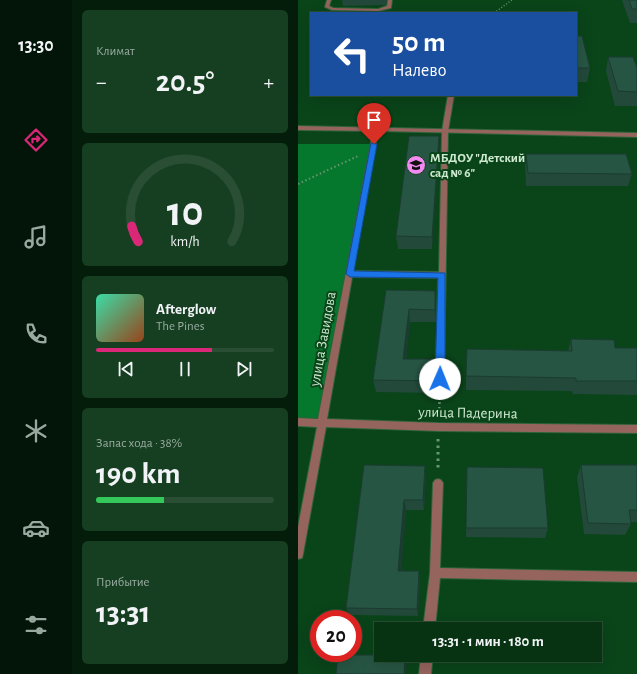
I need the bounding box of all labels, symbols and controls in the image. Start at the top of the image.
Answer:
icon: left [326,28,378,80]
text: 50 m [392,29,446,57]
text: 13:30 [18,37,54,55]
text: Климат [96,45,135,58]
text: Налево [392,62,446,80]
text: 20.5° [156,67,214,97]
text: − [96,71,107,93]
text: + [263,71,274,93]
pin [357,103,391,144]
icon: arrive [363,109,385,131]
icon: directions [22,126,50,154]
place label: МБДОУ "Детский сад № 6" [430,152,525,180]
school or university icon: МБДОУ "Детский сад № 6" [405,154,427,176]
text: 10 [167,192,203,233]
icon: music [22,223,50,251]
text: km/h [170,235,200,249]
street label: улица Завидова [307,290,339,388]
text: Afterglow [156,302,216,317]
icon: phone [22,320,50,348]
text: The Pines [156,320,205,333]
icon: previous [115,358,137,380]
icon: pause [174,358,196,380]
icon: next [233,358,255,380]
position arrow [419,358,461,400]
street label: улица Падерина [417,405,518,421]
icon: climate [22,417,50,445]
text: Запас хода · 38% [96,437,182,450]
text: 190 km [96,459,181,489]
icon: car [22,514,50,542]
text: Прибытие [96,576,150,589]
text: 13:31 [96,598,150,628]
speed limit sign: 20 [310,610,362,662]
icon: filters [22,611,50,639]
text: 13:31 · 1 мин · 180 m [432,634,544,649]

